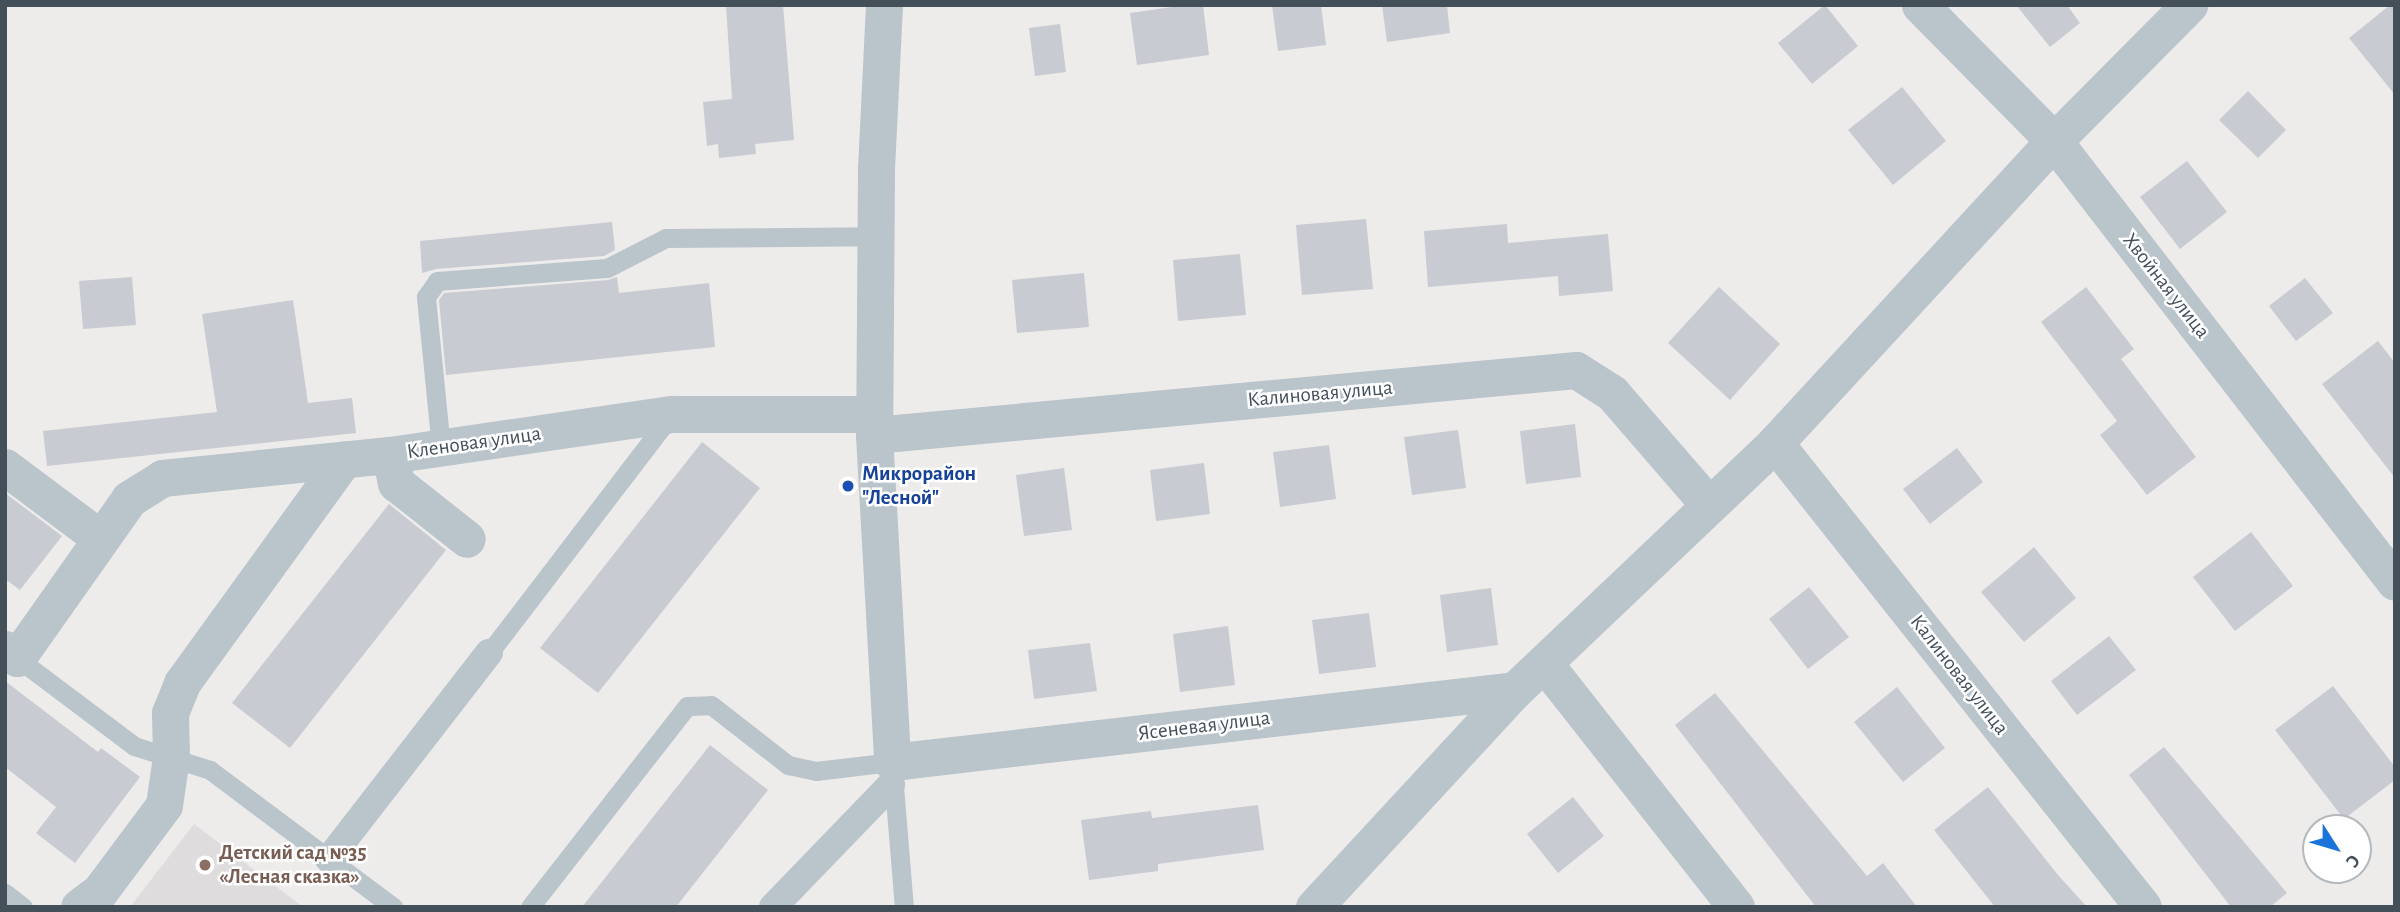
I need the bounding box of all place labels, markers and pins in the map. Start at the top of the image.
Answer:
place label: Микрорайон "Лесной" [862,461,976,511]
marker: Микрорайон "Лесной" [840,478,856,494]
place label: Детский сад №35 «Лесная сказка» [219,840,366,890]
marker: Детский сад №35 «Лесная сказка» [197,857,213,873]

